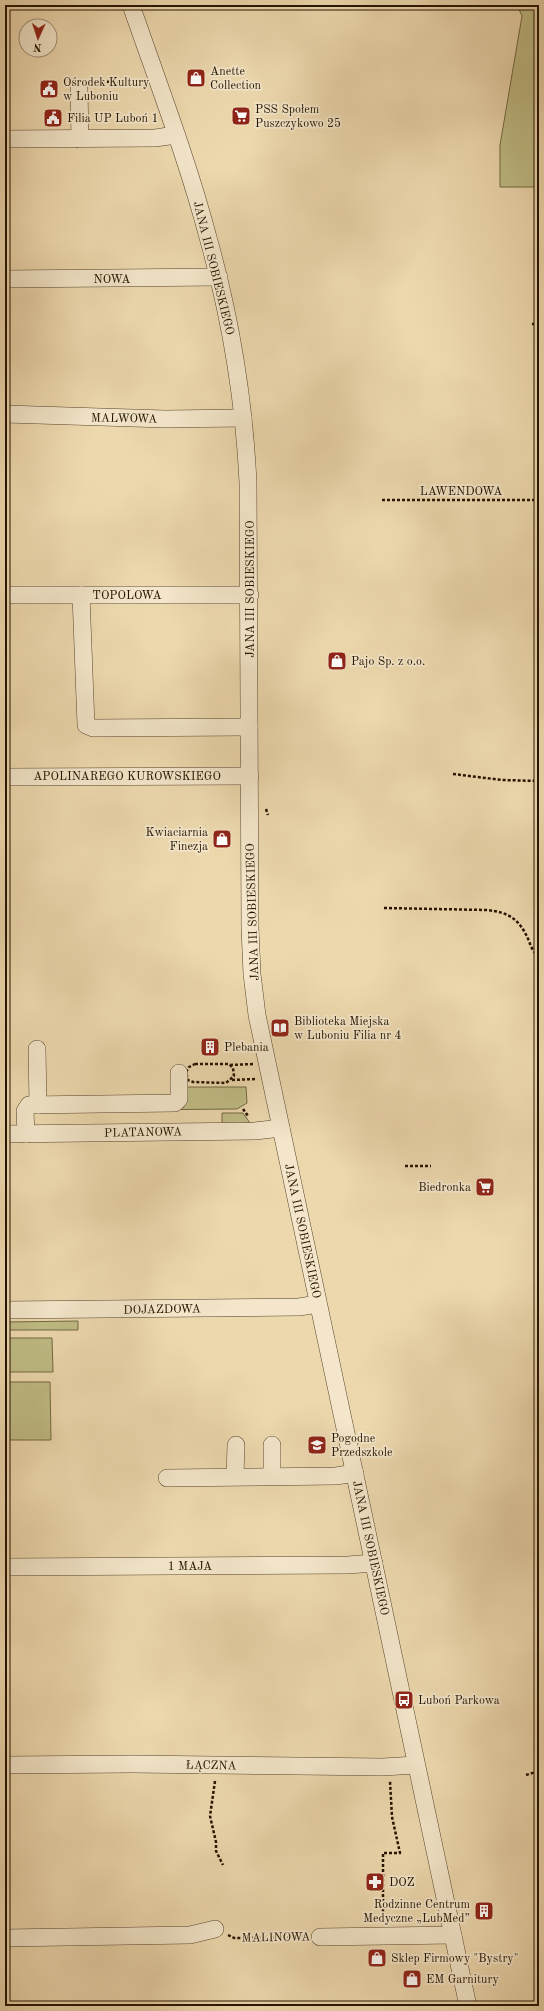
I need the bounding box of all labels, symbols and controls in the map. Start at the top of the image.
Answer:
north arrow [18,18,58,58]
text: N [32,41,42,52]
place label: Anette Collection [210,66,262,92]
shop icon: Anette Collection [185,67,207,89]
place label: Ośrodek Kultury w Luboniu [63,77,150,103]
public building icon: Ośrodek Kultury w Luboniu [38,78,60,100]
place label: PSS Społem Puszczykowo 25 [255,104,341,130]
supermarket icon: PSS Społem Puszczykowo 25 [230,105,252,127]
public building icon: Filia UP Luboń 1 [42,107,64,129]
place label: Filia UP Luboń 1 [67,113,158,125]
street label: JANA III SOBIESKIEGO [191,200,235,336]
street label: NOWA [94,274,130,286]
street label: MALWOWA [91,412,157,426]
street label: LAWENDOWA [420,486,502,498]
street label: JANA III SOBIESKIEGO [245,520,257,658]
street label: TOPOLOWA [92,590,162,602]
shop icon: Pajo Sp. z o.o. [326,650,348,672]
place label: Pajo Sp. z o.o. [351,656,425,668]
street label: APOLINAREGO KUROWSKIEGO [33,771,221,783]
place label: Kwiaciarnia Finezja [145,827,208,853]
shop icon: Kwiaciarnia Finezja [211,828,233,850]
street label: JANA III SOBIESKIEGO [245,843,261,981]
place label: Biblioteka Miejska w Luboniu Filia nr 4 [294,1016,402,1042]
library icon: Biblioteka Miejska w Luboniu Filia nr 4 [269,1017,291,1039]
building icon: Plebania [199,1036,221,1058]
place label: Plebania [224,1042,269,1054]
street label: PLATANOWA [104,1126,182,1140]
street label: JANA III SOBIESKIEGO [282,1163,322,1300]
supermarket icon: Biedronka [474,1176,496,1198]
place label: Biedronka [418,1182,471,1194]
street label: DOJAZDOWA [123,1303,201,1317]
place label: Pogodne Przedszkole [331,1433,393,1459]
school or university icon: Pogodne Przedszkole [306,1434,328,1456]
street label: JANA III SOBIESKIEGO [350,1480,390,1617]
street label: 1 MAJA [168,1561,212,1573]
bus stop icon: Luboń Parkowa [393,1689,415,1711]
place label: Luboń Parkowa [418,1695,500,1707]
street label: ŁĄCZNA [185,1760,236,1772]
pharmacy icon: DOZ [364,1871,386,1893]
place label: DOZ [389,1877,415,1889]
place label: Rodzinne Centrum Medyczne „LubMed” [363,1899,470,1925]
building icon: Rodzinne Centrum Medyczne „LubMed” [473,1900,495,1922]
street label: MALINOWA [241,1931,311,1945]
shop icon: Sklep Firmowy "Bystry" [366,1947,388,1969]
place label: Sklep Firmowy "Bystry" [391,1953,518,1965]
shop icon: EM Garnitury [401,1968,423,1990]
place label: EM Garnitury [426,1974,499,1986]

